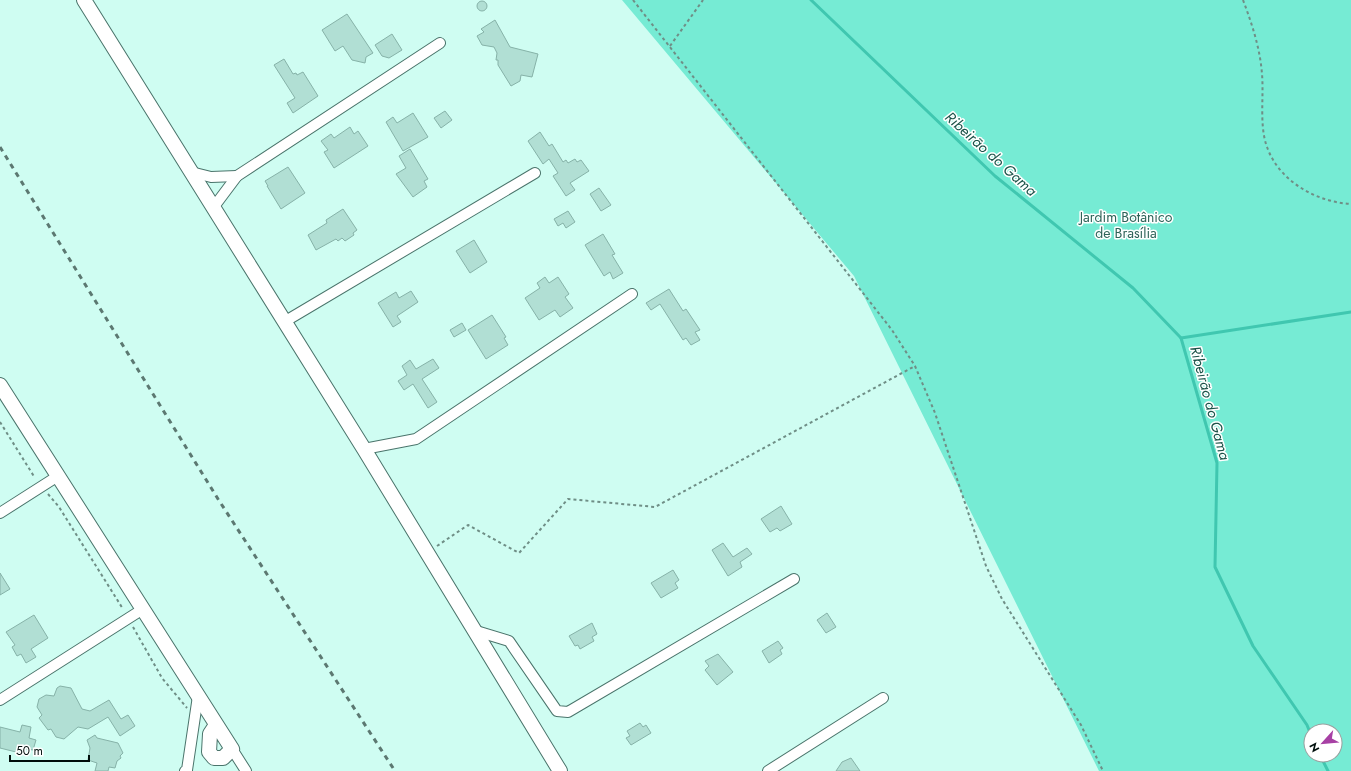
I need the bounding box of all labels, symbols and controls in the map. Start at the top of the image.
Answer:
water label: Ribeirão do Gama [940,107,1042,202]
park label: Jardim Botânico de Brasília [1078,207,1173,243]
water label: Ribeirão do Gama [1184,344,1236,463]
north arrow [1303,723,1343,763]
scale bar [10,737,89,763]
text: N [1305,740,1323,755]
text: 50 m [16,742,43,760]

